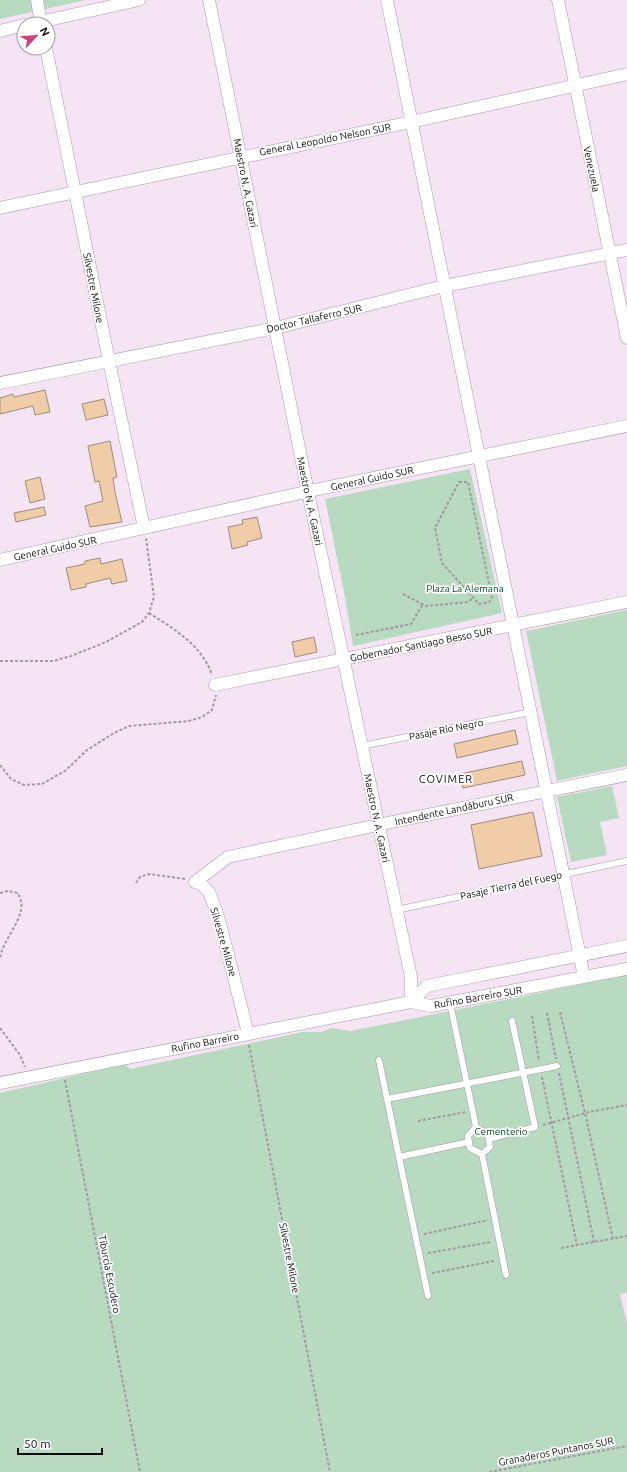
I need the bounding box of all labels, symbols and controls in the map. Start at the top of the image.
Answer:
north arrow [16,16,56,56]
text: N [38,25,52,38]
street label: General Leopoldo Nelson SUR [258,121,392,158]
street label: Maestro N. A. Gazari [231,138,260,229]
street label: Venezuela [581,145,602,193]
street label: Silvestre Milone [81,252,106,324]
street label: Doctor Tallaferro SUR [265,302,363,335]
street label: Maestro N. A. Gazari [295,456,324,547]
street label: General Guido SUR [330,464,414,493]
street label: General Guido SUR [13,534,97,563]
park label: Plaza La Alemana [426,583,504,594]
street label: Gobernador Santiago Besso SUR [349,625,493,664]
street label: Pasaje Río Negro [408,717,484,742]
street label: Maestro N. A. Gazari [362,773,391,864]
district label: COVIMER [419,773,473,785]
street label: Intendente Landáburu SUR [394,792,514,827]
street label: Pasaje Tierra del Fuego [459,869,563,902]
street label: Silvestre Milone [208,906,239,978]
street label: Rufino Barreiro SUR [433,984,523,1011]
street label: Rufino Barreiro [170,1031,240,1054]
park label: Cementerio [475,1126,528,1137]
street label: Silvestre Milone [277,1222,302,1294]
street label: Tiburcia Escudero [97,1234,123,1314]
scale bar [18,1430,102,1456]
street label: Granaderos Puntanos SUR [498,1435,615,1468]
text: 50 m [24,1437,51,1450]

